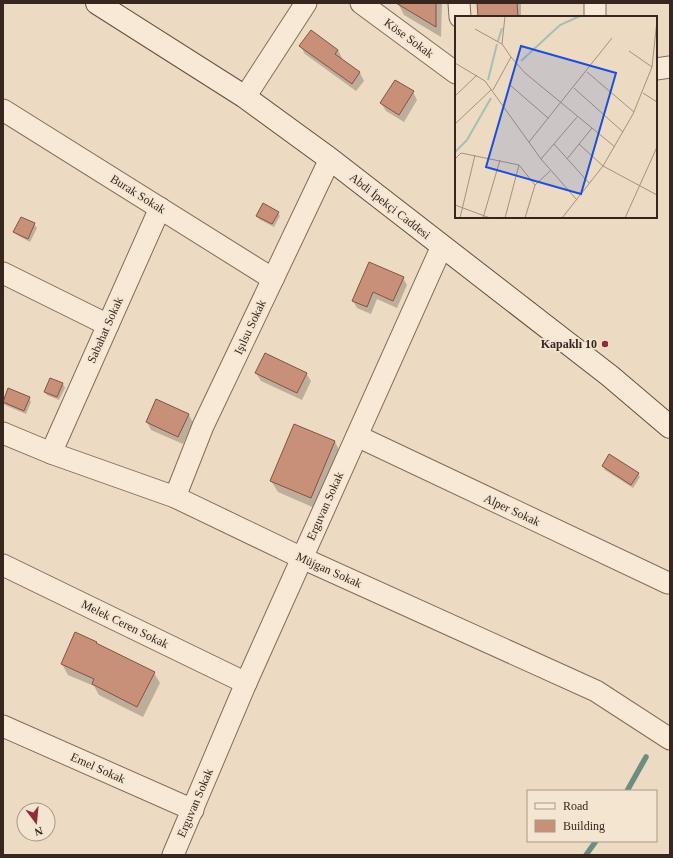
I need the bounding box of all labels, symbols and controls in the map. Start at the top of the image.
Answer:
street label: Köse Sokak [382,15,436,61]
inset map [455,16,657,218]
street label: Abdi İpekçi Caddesi [347,170,434,242]
street label: Burak Sokak [108,172,168,216]
street label: Sabahat Sokak [84,295,126,365]
street label: Işılsu Sokak [231,297,269,357]
place label: Kapaklı 10 [541,337,597,351]
marker: Kapaklı 10 [600,339,610,349]
street label: Erguvan Sokak [304,470,346,542]
street label: Alper Sokak [482,491,542,529]
street label: Müjgan Sokak [294,549,364,591]
street label: Melek Ceren Sokak [79,597,171,651]
street label: Emel Sokak [69,750,127,786]
street label: Erguvan Sokak [174,766,216,840]
legend [527,790,657,842]
text: Road [563,799,588,813]
north arrow [16,802,56,842]
text: Building [563,819,605,833]
text: N [33,825,44,838]

